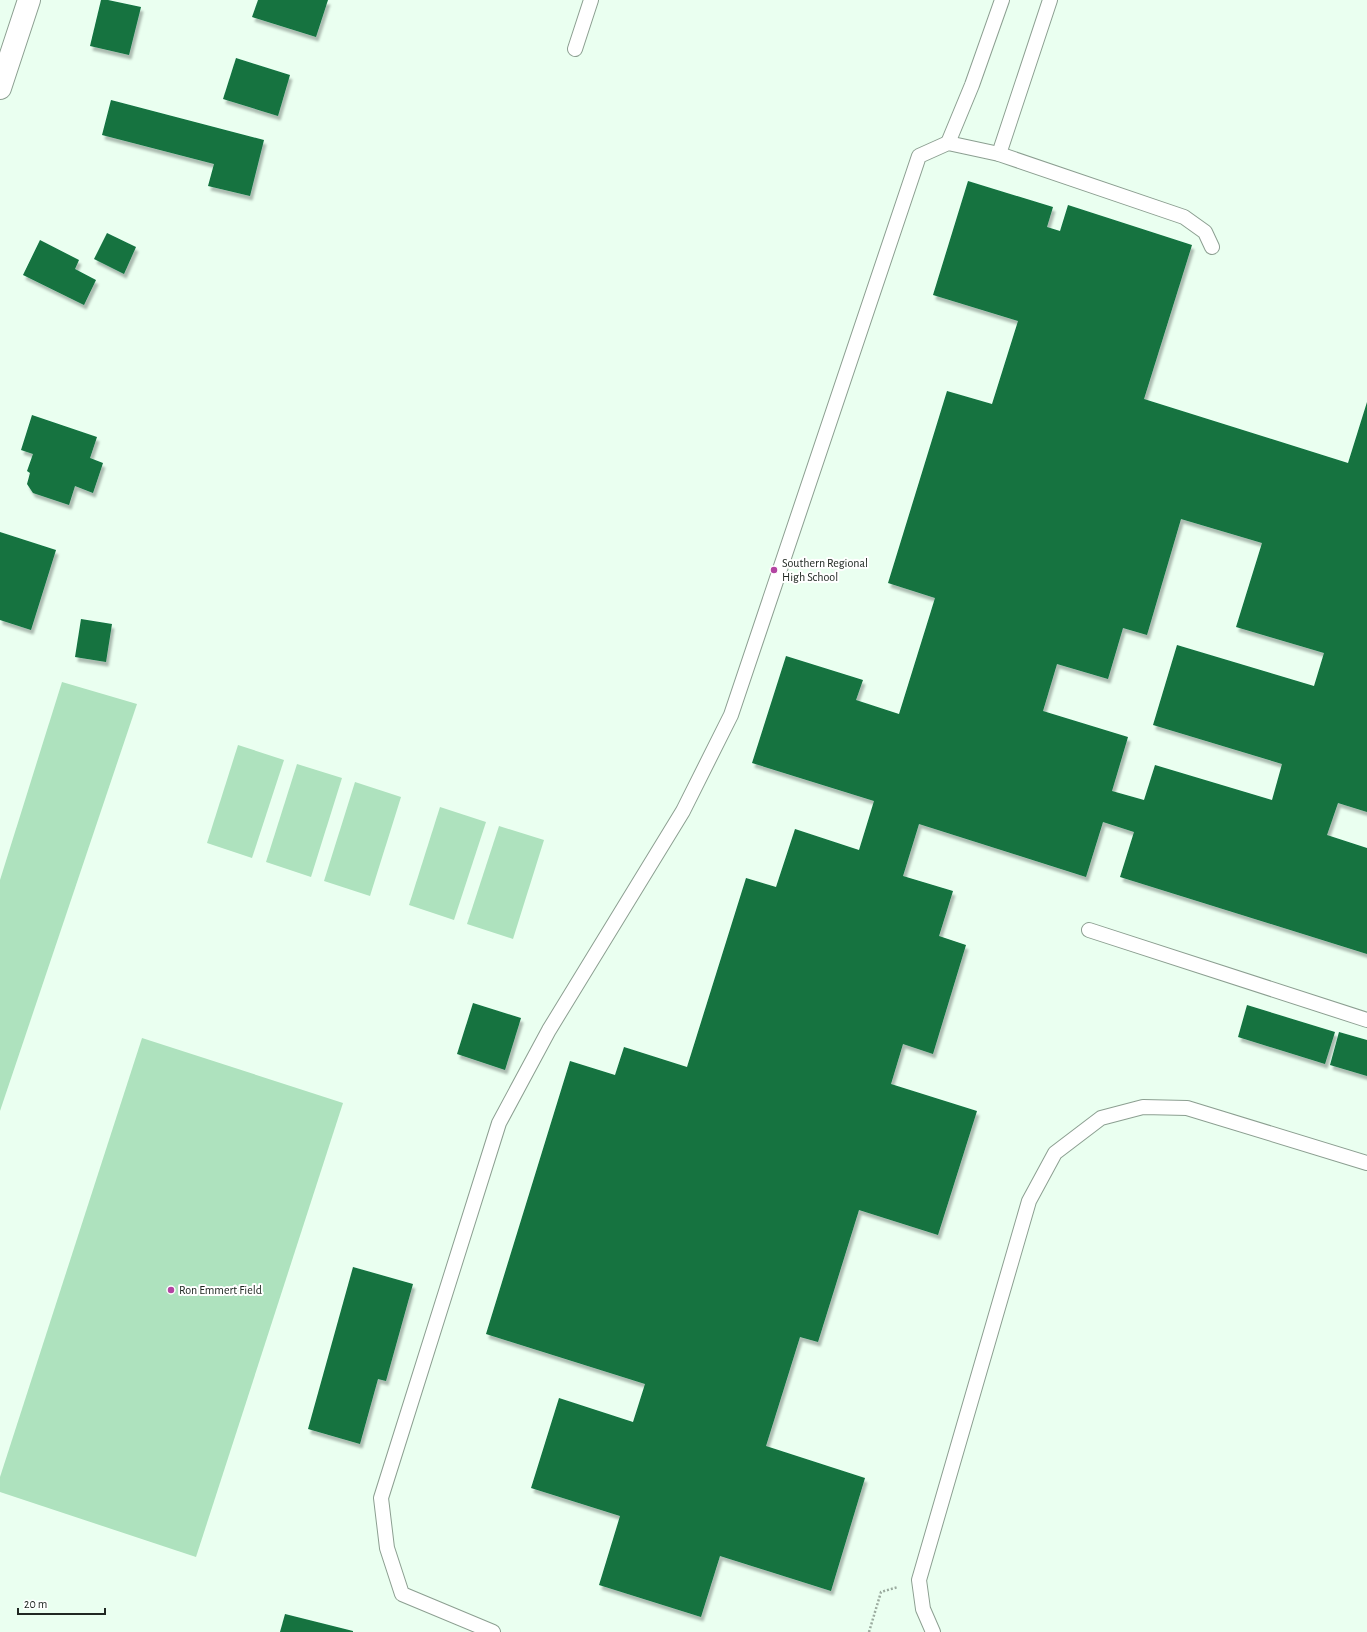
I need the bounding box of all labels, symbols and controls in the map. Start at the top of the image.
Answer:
place label: Southern Regional High School [782,557,868,583]
marker: Southern Regional High School [769,565,779,575]
place label: Ron Emmert Field [179,1284,262,1296]
marker: Ron Emmert Field [166,1285,176,1295]
scale bar [18,1590,105,1616]
text: 20 m [24,1598,47,1610]

